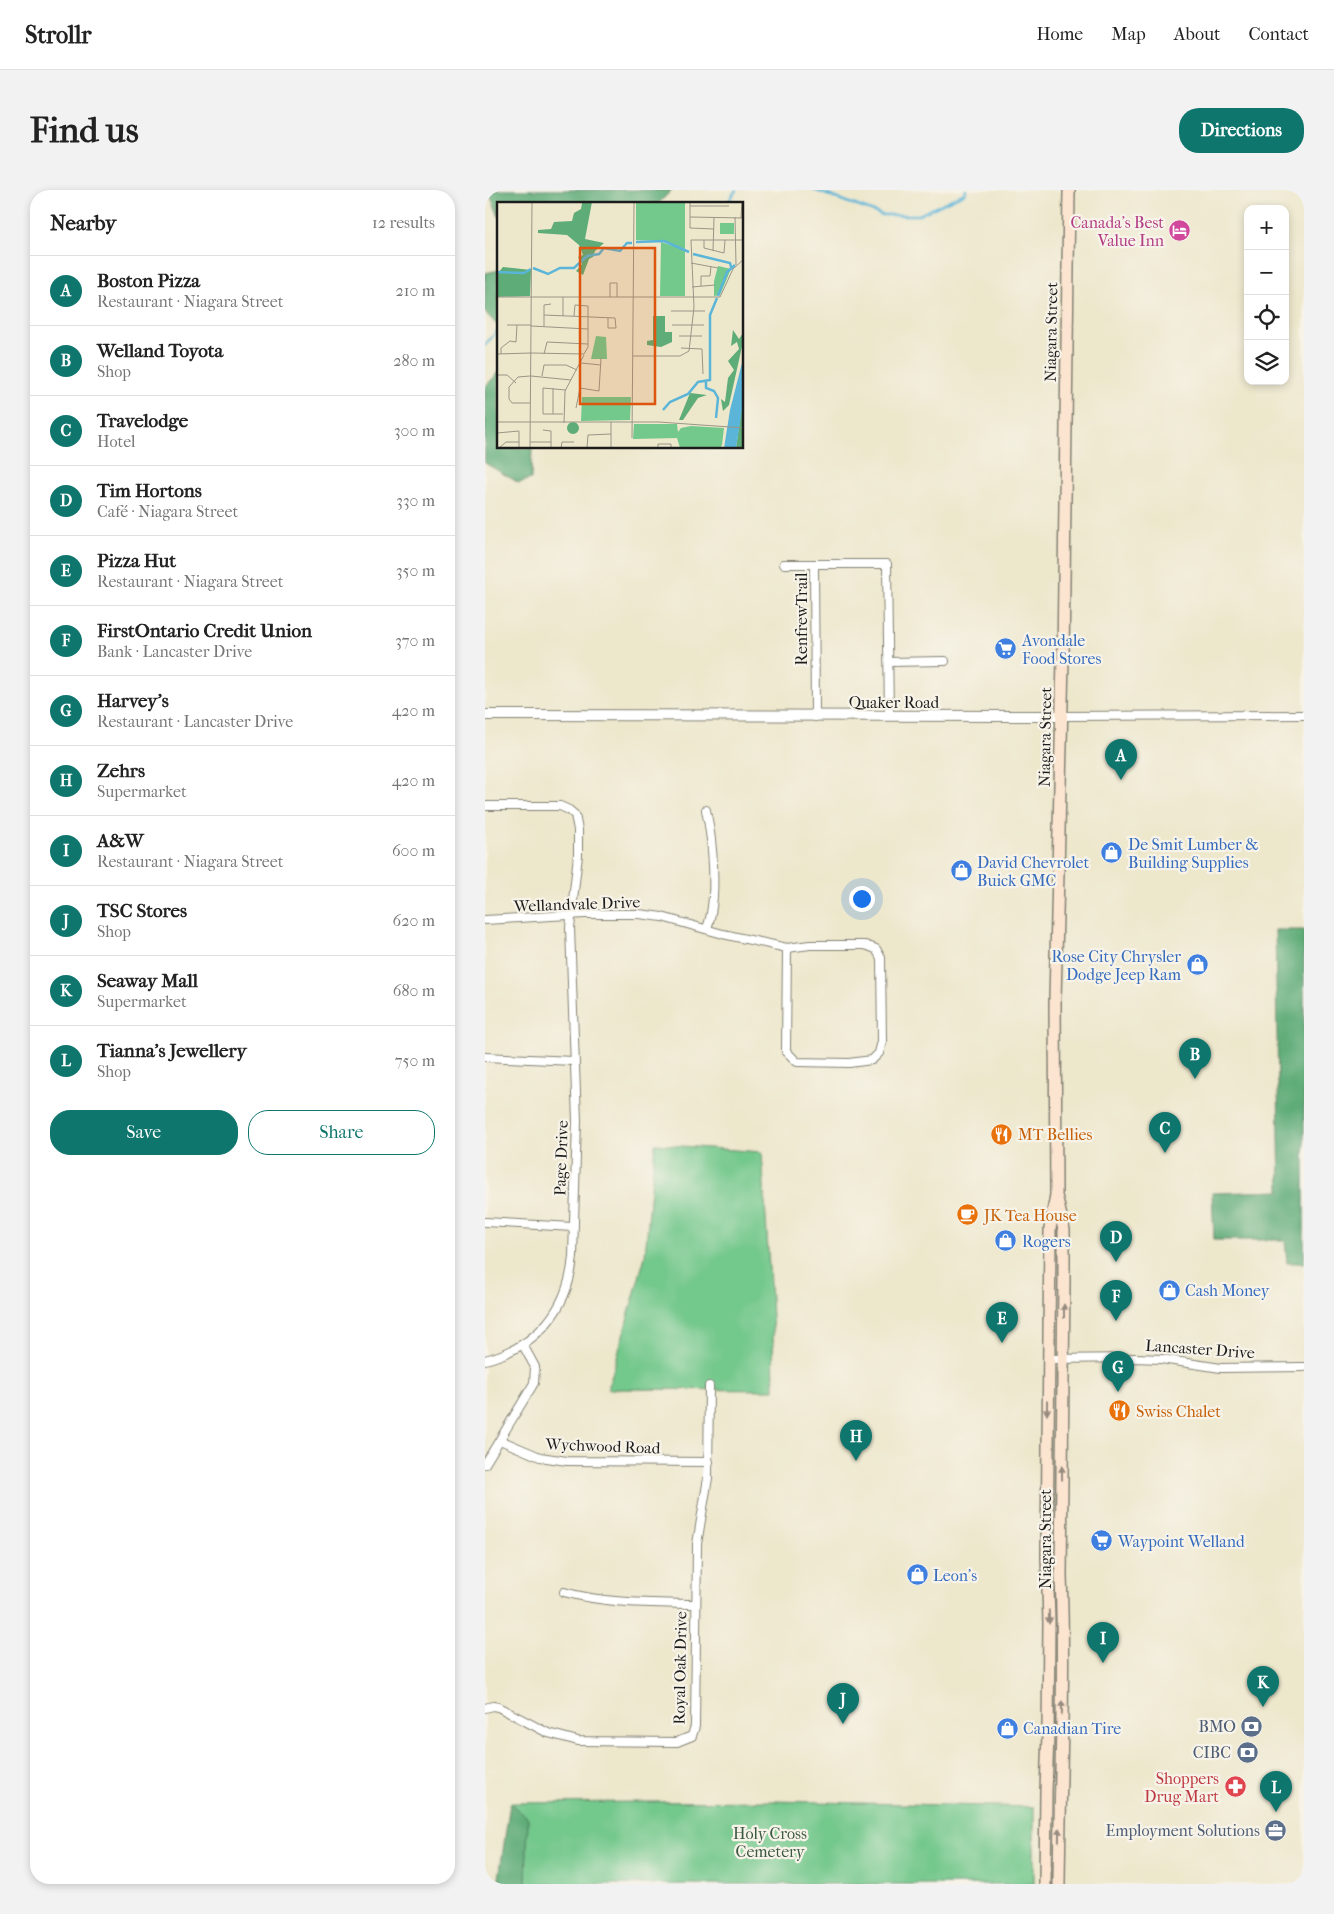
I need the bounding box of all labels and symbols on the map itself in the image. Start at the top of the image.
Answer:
inset map [497,202,744,449]
place label: Canada's Best Value Inn [1071,213,1165,250]
hotel icon: Canada's Best Value Inn [1168,219,1192,243]
street label: Niagara Street [1041,282,1061,382]
street label: RenfrewTrail [792,572,811,665]
place label: Avondale Food Stores [1021,631,1101,668]
supermarket icon: Avondale Food Stores [994,637,1018,661]
street label: Niagara Street [1035,687,1055,787]
street label: Quaker Road [849,693,940,712]
pin: A [1105,739,1137,780]
place label: De Smit Lumber & Building Supplies [1128,835,1258,872]
shop icon: De Smit Lumber & Building Supplies [1100,841,1124,865]
place label: David Chevrolet Buick GMC [977,853,1089,890]
shop icon: David Chevrolet Buick GMC [949,859,973,883]
your location [849,886,875,912]
street label: Wellandvale Drive [512,892,641,916]
place label: Rose City Chrysler Dodge Jeep Ram [1051,947,1182,984]
shop icon: Rose City Chrysler Dodge Jeep Ram [1185,953,1209,977]
pin: B [1179,1038,1211,1079]
pin: C [1149,1112,1181,1153]
street label: Page Drive [550,1120,572,1196]
restaurant icon: MT Bellies [990,1122,1014,1146]
place label: MT Bellies [1018,1125,1092,1144]
cafe icon: JK Tea House [956,1203,980,1227]
place label: JK Tea House [982,1206,1077,1225]
pin: D [1100,1221,1132,1262]
shop icon: Rogers [994,1229,1018,1253]
place label: Rogers [1022,1232,1071,1251]
shop icon: Cash Money [1157,1278,1181,1302]
pin: F [1100,1280,1132,1321]
place label: Cash Money [1185,1281,1270,1300]
pin: E [986,1302,1018,1343]
one-way arrow [1060,1302,1068,1318]
street label: Lancaster Drive [1145,1336,1255,1362]
pin: G [1102,1351,1134,1392]
restaurant icon: Swiss Chalet [1108,1399,1132,1423]
one-way arrow [1043,1400,1051,1416]
place label: Swiss Chalet [1136,1402,1221,1421]
pin: H [840,1420,872,1461]
street label: Wychwood Road [544,1434,661,1458]
one-way arrow [1057,1465,1065,1481]
street label: Niagara Street [1036,1489,1055,1589]
supermarket icon: Waypoint Welland [1090,1529,1114,1553]
place label: Waypoint Welland [1117,1532,1245,1551]
shop icon: Leon's [905,1563,929,1587]
place label: Leon's [933,1566,977,1585]
one-way arrow [1045,1610,1053,1626]
street label: Royal Oak Drive [670,1611,690,1725]
pin: I [1087,1622,1119,1663]
pin: K [1247,1666,1279,1707]
pin: J [827,1683,859,1724]
one-way arrow [1059,1699,1067,1715]
bank icon: BMO [1240,1714,1264,1738]
shop icon: Canadian Tire [995,1716,1019,1740]
place label: BMO [1198,1717,1236,1736]
place label: Canadian Tire [1023,1719,1121,1738]
bank icon: CIBC [1235,1740,1259,1764]
place label: CIBC [1193,1743,1231,1762]
place label: Shoppers Drug Mart [1144,1769,1219,1806]
pin: L [1260,1771,1292,1812]
pharmacy icon: Shoppers Drug Mart [1223,1775,1247,1799]
office icon: Employment Solutions [1264,1818,1288,1842]
place label: Employment Solutions [1105,1821,1260,1840]
park label: Holy Cross Cemetery [733,1824,807,1861]
one-way arrow [1056,1827,1064,1843]

